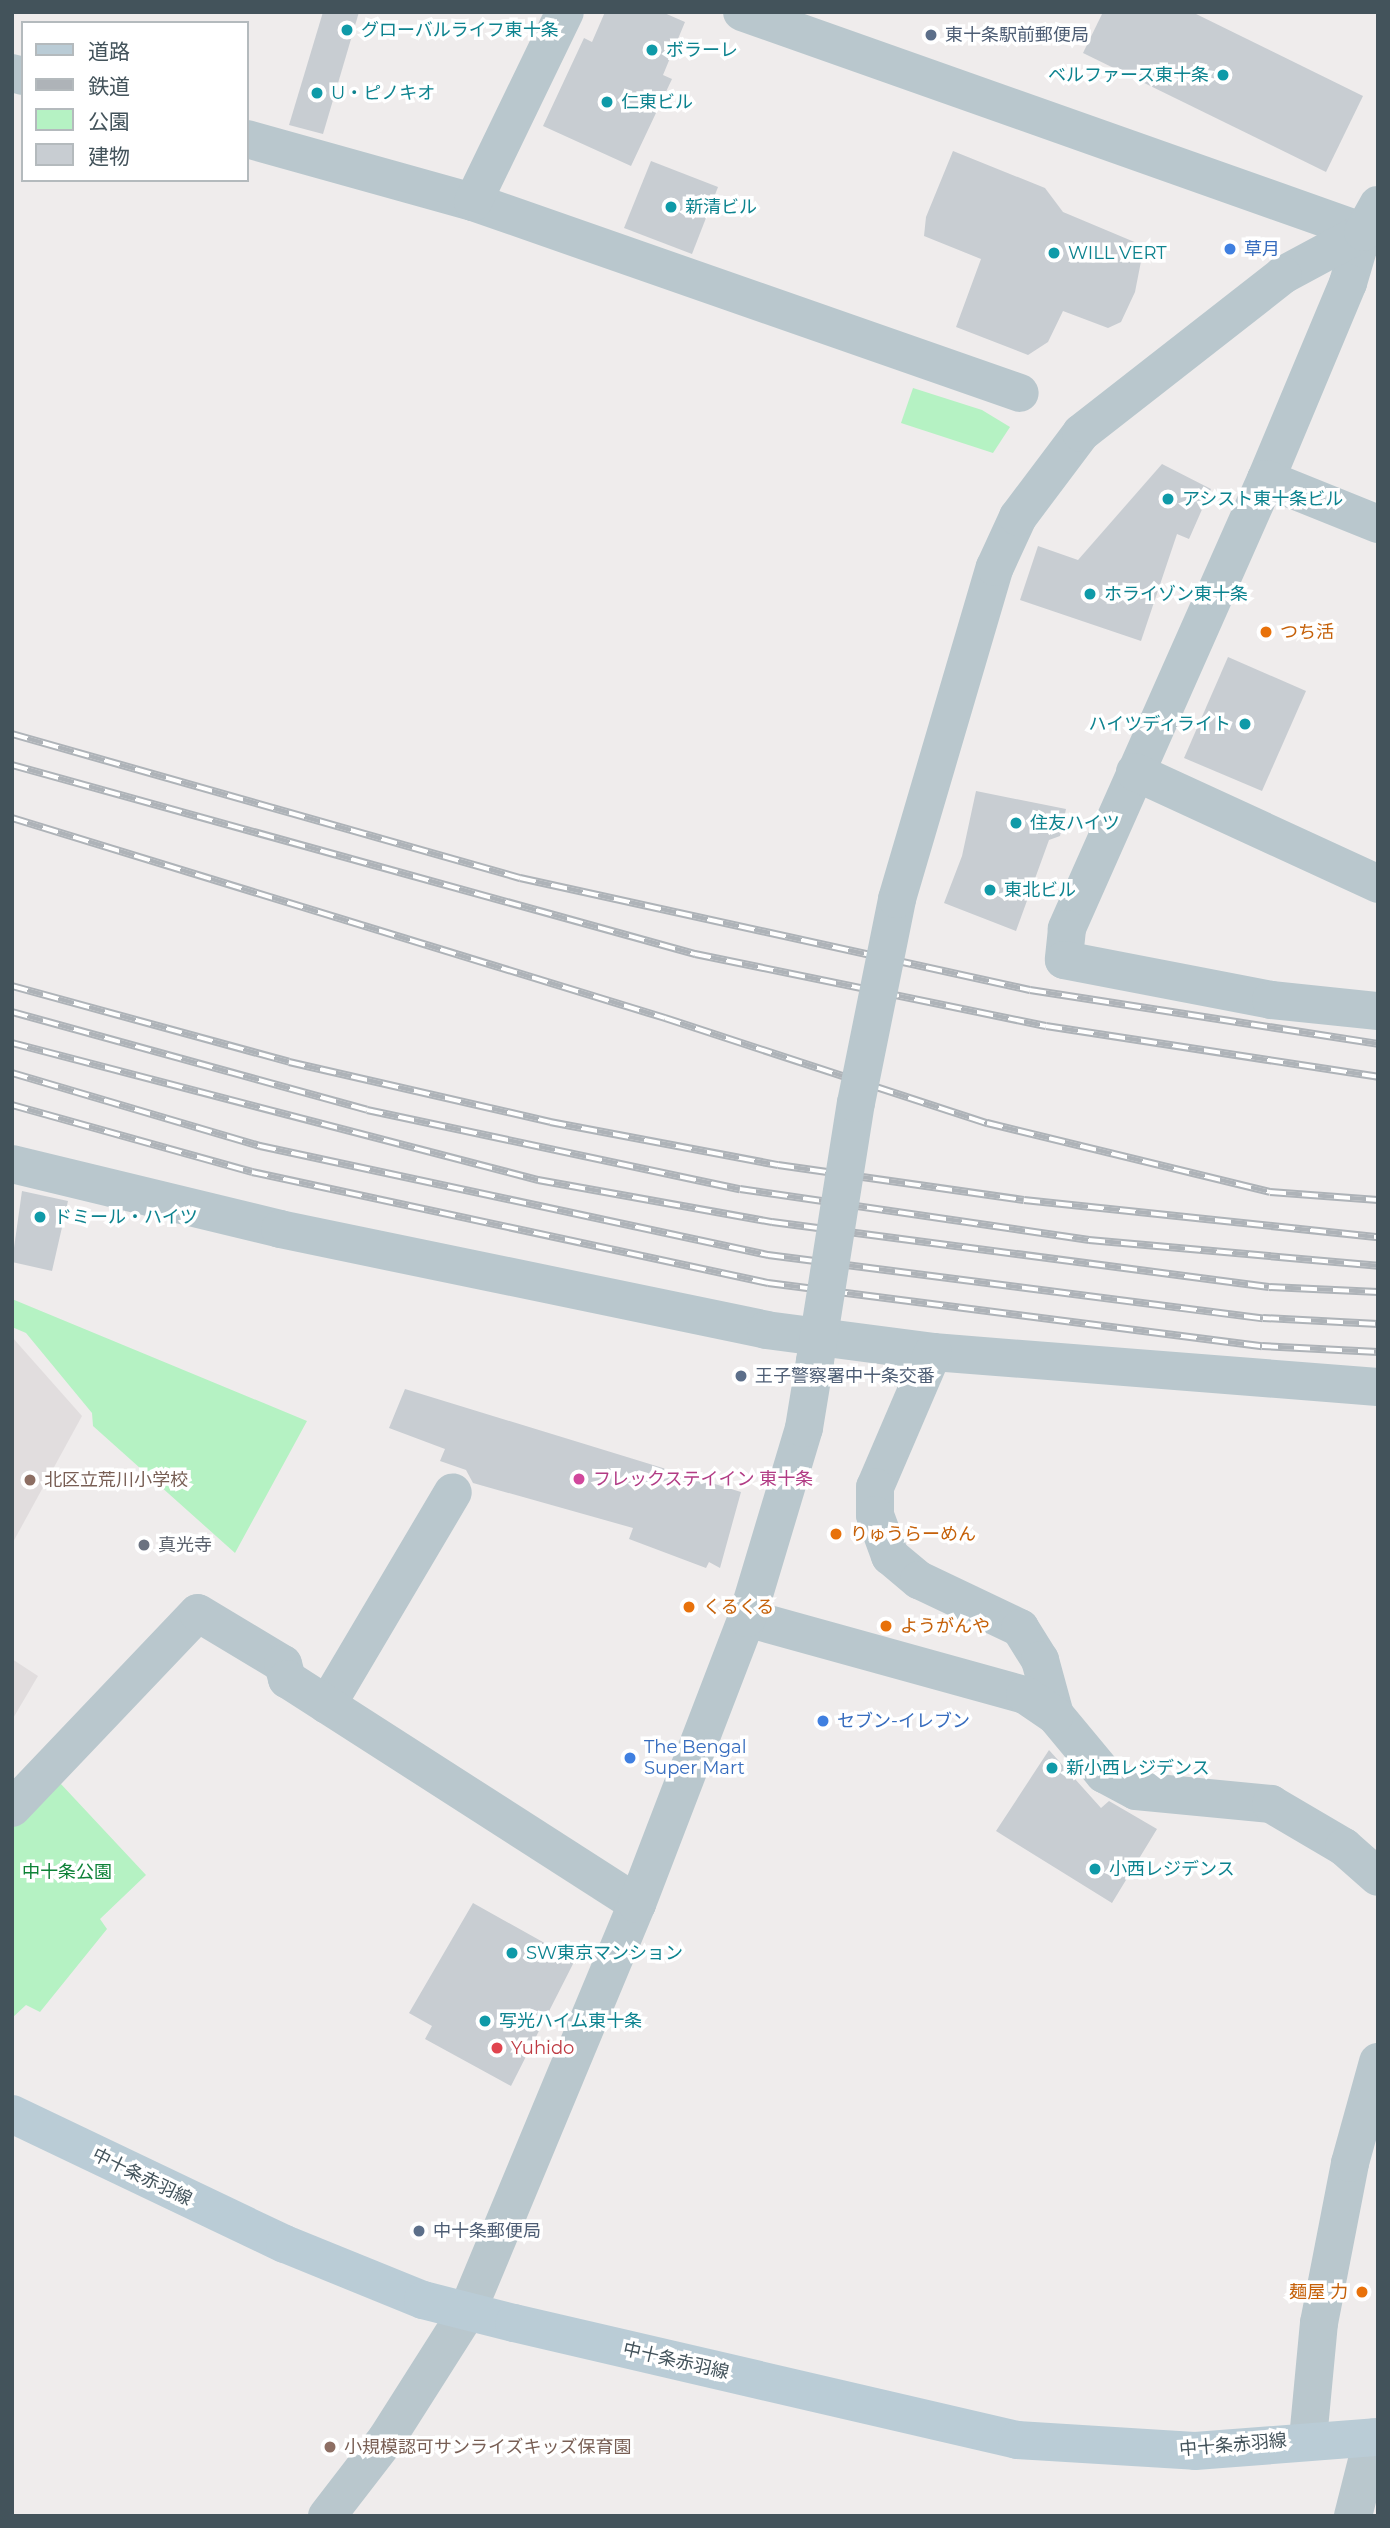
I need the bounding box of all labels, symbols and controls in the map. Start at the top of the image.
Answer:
place label: グローバルライフ東十条 [361,19,559,41]
legend [21,21,248,182]
marker: グローバルライフ東十条 [339,22,355,38]
place label: 東十条駅前郵便局 [945,24,1089,46]
marker: 東十条駅前郵便局 [923,27,939,43]
text: 道路 [88,39,130,64]
place label: ボラーレ [666,39,738,61]
marker: ボラーレ [644,42,660,58]
place label: ベルファース東十条 [1047,64,1209,86]
marker: ベルファース東十条 [1215,67,1231,83]
text: 鉄道 [88,74,130,99]
place label: U・ピノキオ [331,82,435,104]
marker: U・ピノキオ [309,85,325,101]
place label: 仁東ビル [621,91,693,113]
marker: 仁東ビル [599,94,615,110]
text: 公園 [88,109,130,134]
text: 建物 [88,144,130,169]
place label: 新清ビル [685,196,757,218]
marker: 新清ビル [663,199,679,215]
place label: 草月 [1244,238,1280,260]
marker: 草月 [1222,241,1238,257]
place label: WILL VERT [1068,242,1167,264]
marker: WILL VERT [1046,245,1062,261]
place label: アシスト東十条ビル [1182,488,1344,510]
marker: アシスト東十条ビル [1160,491,1176,507]
place label: ホライゾン東十条 [1104,583,1248,605]
marker: ホライゾン東十条 [1082,586,1098,602]
place label: つち活 [1280,621,1334,643]
marker: つち活 [1258,624,1274,640]
place label: ハイツディライト [1087,713,1231,735]
marker: ハイツディライト [1237,716,1253,732]
place label: 住友ハイツ [1030,812,1120,834]
marker: 住友ハイツ [1008,815,1024,831]
place label: 東北ビル [1004,879,1076,901]
marker: 東北ビル [982,882,998,898]
place label: ドミール・ハイツ [54,1206,198,1228]
marker: ドミール・ハイツ [32,1209,48,1225]
place label: 王子警察署中十条交番 [755,1365,935,1387]
marker: 王子警察署中十条交番 [733,1368,749,1384]
place label: フレックステイイン 東十条 [593,1468,814,1490]
place label: 北区立荒川小学校 [44,1469,188,1491]
marker: フレックステイイン 東十条 [571,1471,587,1487]
marker: 北区立荒川小学校 [22,1472,38,1488]
place label: りゅうらーめん [850,1523,976,1545]
marker: りゅうらーめん [828,1526,844,1542]
place label: 真光寺 [158,1534,212,1556]
marker: 真光寺 [136,1537,152,1553]
place label: くるくる [703,1596,775,1618]
marker: くるくる [681,1599,697,1615]
place label: ようがんや [900,1615,990,1637]
marker: ようがんや [878,1618,894,1634]
place label: セブン-イレブン [837,1710,970,1732]
marker: セブン-イレブン [815,1713,831,1729]
place label: The Bengal Super Mart [644,1737,746,1780]
marker: The Bengal Super Mart [622,1750,638,1766]
place label: 新小西レジデンス [1066,1757,1210,1779]
marker: 新小西レジデンス [1044,1760,1060,1776]
place label: 小西レジデンス [1109,1858,1235,1880]
park label: 中十条公園 [22,1861,112,1883]
marker: 小西レジデンス [1087,1861,1103,1877]
place label: SW東京マンション [526,1942,683,1964]
marker: SW東京マンション [504,1945,520,1961]
place label: 写光ハイム東十条 [499,2010,643,2032]
marker: 写光ハイム東十条 [477,2013,493,2029]
place label: Yuhido [511,2037,574,2059]
marker: Yuhido [489,2040,505,2056]
street label: 中十条赤羽線 [89,2144,195,2210]
place label: 中十条郵便局 [433,2220,541,2242]
marker: 中十条郵便局 [411,2223,427,2239]
place label: 麺屋 力 [1289,2281,1348,2303]
marker: 麺屋 力 [1354,2284,1370,2300]
street label: 中十条赤羽線 [621,2338,731,2384]
street label: 中十条赤羽線 [1178,2430,1288,2460]
place label: 小規模認可サンライズキッズ保育園 [344,2436,632,2458]
marker: 小規模認可サンライズキッズ保育園 [322,2439,338,2455]

